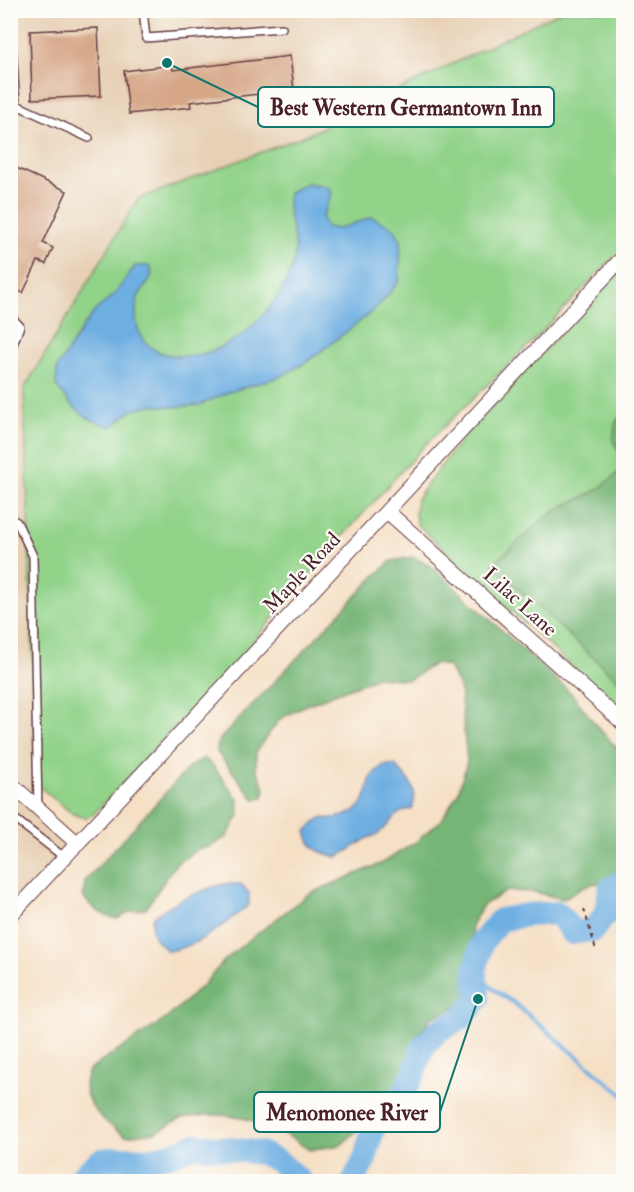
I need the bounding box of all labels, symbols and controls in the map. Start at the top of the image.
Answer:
callout: Best Western Germantown Inn [258,87,554,127]
text: Best Western Germantown Inn [270,94,543,122]
street label: Maple Road [257,526,347,619]
street label: Lilac Lane [477,561,563,643]
callout: Menomonee River [254,1092,440,1132]
text: Menomonee River [265,1099,429,1127]

